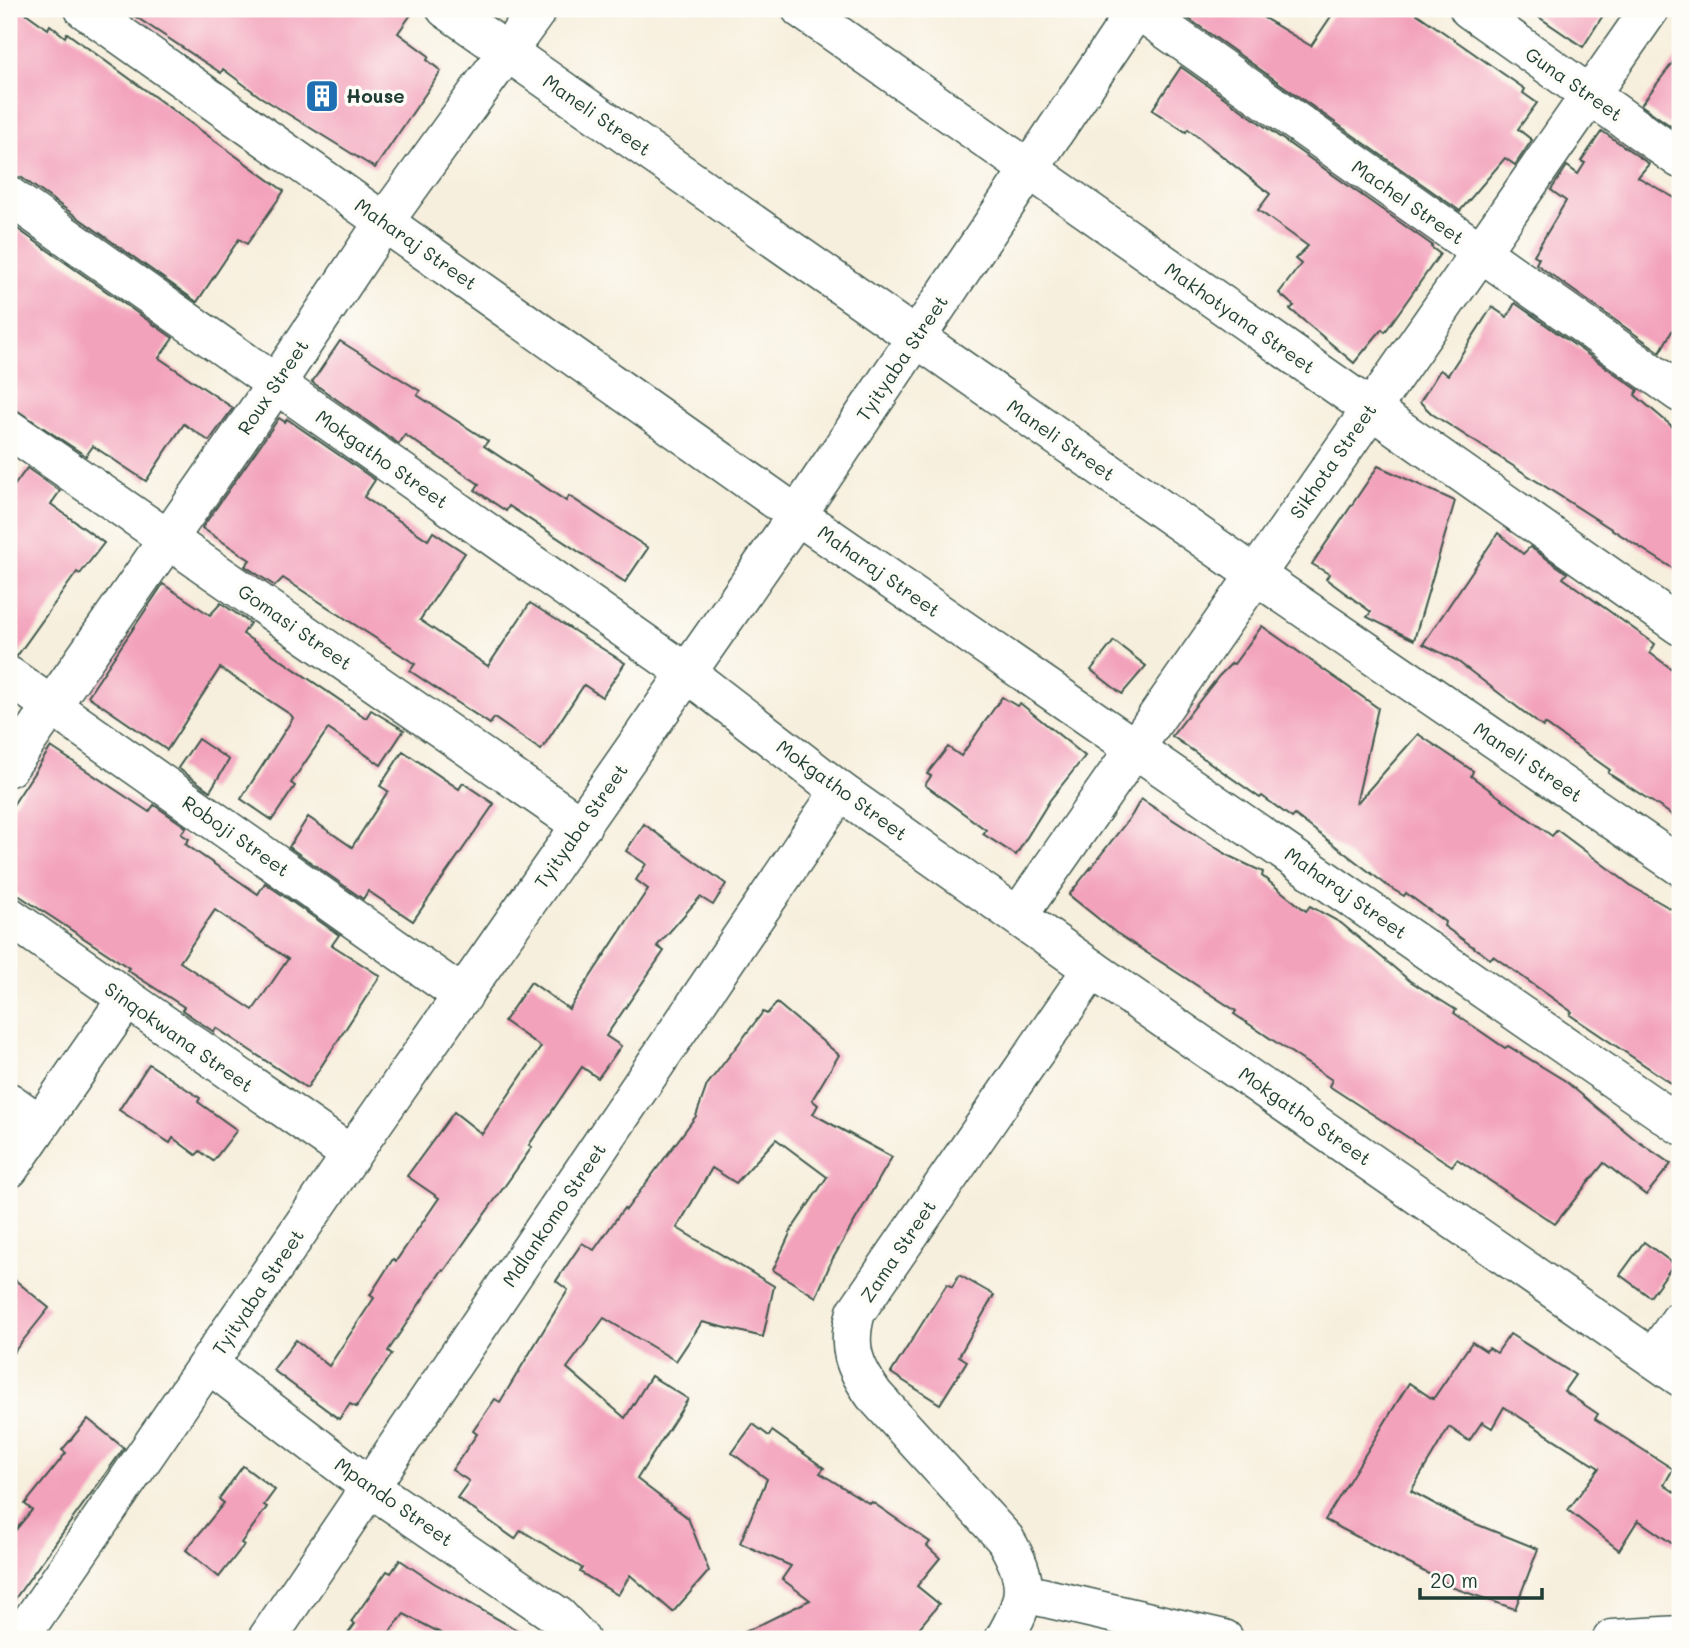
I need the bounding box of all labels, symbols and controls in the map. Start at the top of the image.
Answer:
street label: Guna Street [1521,41,1628,126]
street label: Maneli Street [538,68,656,161]
building icon: House [303,77,341,115]
place label: House [346,83,405,108]
street label: Machel Street [1347,154,1470,250]
street label: Maharaj Street [350,192,482,295]
street label: Makhotyana Street [1160,256,1320,379]
street label: Tyityaba Street [850,290,953,426]
street label: Roux Street [231,334,314,439]
street label: Maneli Street [1002,393,1120,486]
street label: Sikhota Street [1284,398,1382,523]
street label: Mokgatho Street [311,404,453,514]
street label: Maharaj Street [813,519,945,622]
street label: Gomasi Street [233,578,357,675]
street label: Maneli Street [1469,716,1588,807]
street label: Mokgatho Street [772,734,913,846]
street label: Tyityaba Street [528,758,633,893]
street label: Roboji Street [178,789,295,882]
street label: Maharaj Street [1280,841,1412,944]
street label: Sinqokwana Street [100,976,259,1097]
street label: Mokgatho Street [1234,1061,1376,1171]
street label: Mdlankomo Street [496,1138,611,1292]
street label: Zama Street [854,1195,941,1307]
street label: Tyityaba Street [206,1224,309,1360]
street label: Mpando Street [330,1451,458,1552]
scale bar [1420,1557,1542,1601]
text: 20 m [1430,1566,1478,1593]

